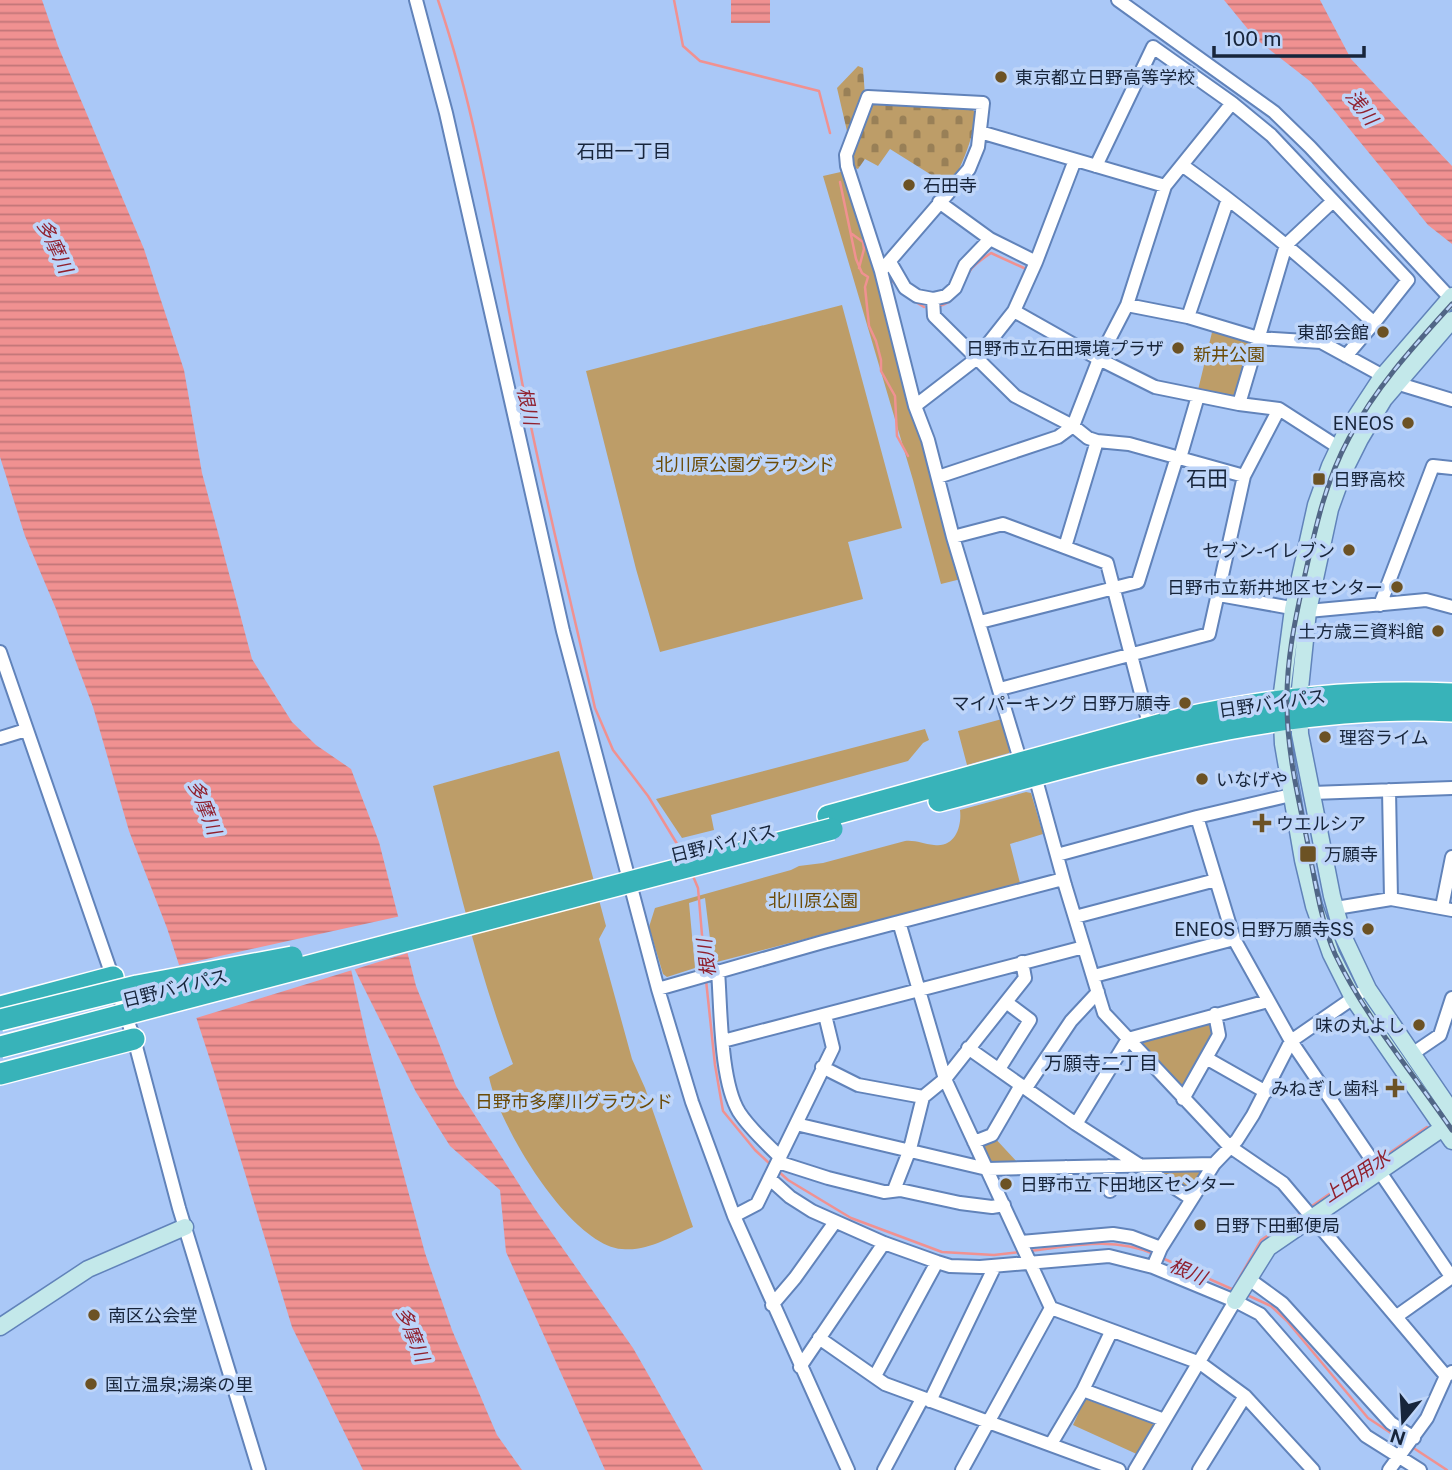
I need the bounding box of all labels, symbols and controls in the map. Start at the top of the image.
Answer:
scale bar [1214,14,1364,58]
text: 100 m [1224,26,1281,51]
place label: 東京都立日野高等学校 [1015,67,1195,88]
marker: 東京都立日野高等学校 [993,69,1009,85]
water label: 浅川 [1342,85,1383,130]
district label: 石田一丁目 [576,140,672,162]
place label: 石田寺 [923,175,977,196]
marker: 石田寺 [901,177,917,193]
water label: 多摩川 [33,216,78,278]
place label: 東部会館 [1297,322,1369,343]
marker: 東部会館 [1375,324,1391,340]
place label: 日野市立石田環境プラザ [966,338,1164,359]
marker: 日野市立石田環境プラザ [1170,340,1186,356]
park label: 新井公園 [1193,344,1265,365]
water label: 根川 [513,385,543,429]
place label: ENEOS [1333,413,1394,434]
marker: ENEOS [1400,415,1416,431]
park label: 北川原公園グラウンド [655,454,835,475]
district label: 石田 [1186,466,1228,491]
place label: 日野高校 [1333,469,1405,490]
marker: 日野高校 [1311,471,1327,487]
place label: セブン-イレブン [1202,540,1335,561]
marker: セブン-イレブン [1341,542,1357,558]
place label: 日野市立新井地区センター [1167,577,1383,598]
marker: 日野市立新井地区センター [1389,579,1405,595]
place label: 土方歳三資料館 [1298,621,1424,642]
marker: 土方歳三資料館 [1430,623,1446,639]
street label: 日野バイパス [1217,685,1327,721]
place label: マイパーキング 日野万願寺 [952,693,1171,714]
marker: マイパーキング 日野万願寺 [1177,695,1193,711]
place label: 理容ライム [1339,727,1429,748]
marker: 理容ライム [1317,729,1333,745]
place label: いなげや [1216,769,1288,790]
marker: いなげや [1194,771,1210,787]
water label: 多摩川 [184,776,227,839]
place label: ウエルシア [1276,813,1366,834]
marker: ウエルシア [1254,815,1270,831]
street label: 日野バイパス [668,820,778,866]
marker: 万願寺 [1298,844,1318,864]
place label: 万願寺 [1324,844,1378,865]
park label: 北川原公園 [768,890,858,911]
place label: ENEOS 日野万願寺SS [1174,919,1354,940]
marker: ENEOS 日野万願寺SS [1360,921,1376,937]
water label: 根川 [693,936,719,978]
street label: 日野バイパス [120,965,230,1011]
place label: 味の丸よし [1315,1015,1405,1036]
marker: 味の丸よし [1411,1017,1427,1033]
district label: 万願寺二丁目 [1044,1052,1158,1074]
place label: みねぎし歯科 [1271,1078,1379,1099]
marker: みねぎし歯科 [1385,1078,1405,1098]
park label: 日野市多摩川グラウンド [475,1091,673,1112]
water label: 上田用水 [1318,1145,1395,1206]
place label: 日野市立下田地区センター [1020,1174,1236,1195]
marker: 日野市立下田地区センター [998,1176,1014,1192]
place label: 日野下田郵便局 [1214,1215,1340,1236]
marker: 日野下田郵便局 [1192,1217,1208,1233]
water label: 根川 [1166,1253,1212,1289]
water label: 多摩川 [392,1303,435,1366]
place label: 南区公会堂 [108,1305,198,1326]
marker: 南区公会堂 [86,1307,102,1323]
place label: 国立温泉;湯楽の里 [105,1374,253,1395]
marker: 国立温泉;湯楽の里 [83,1376,99,1392]
north arrow [1368,1386,1438,1456]
text: N [1387,1424,1408,1450]

